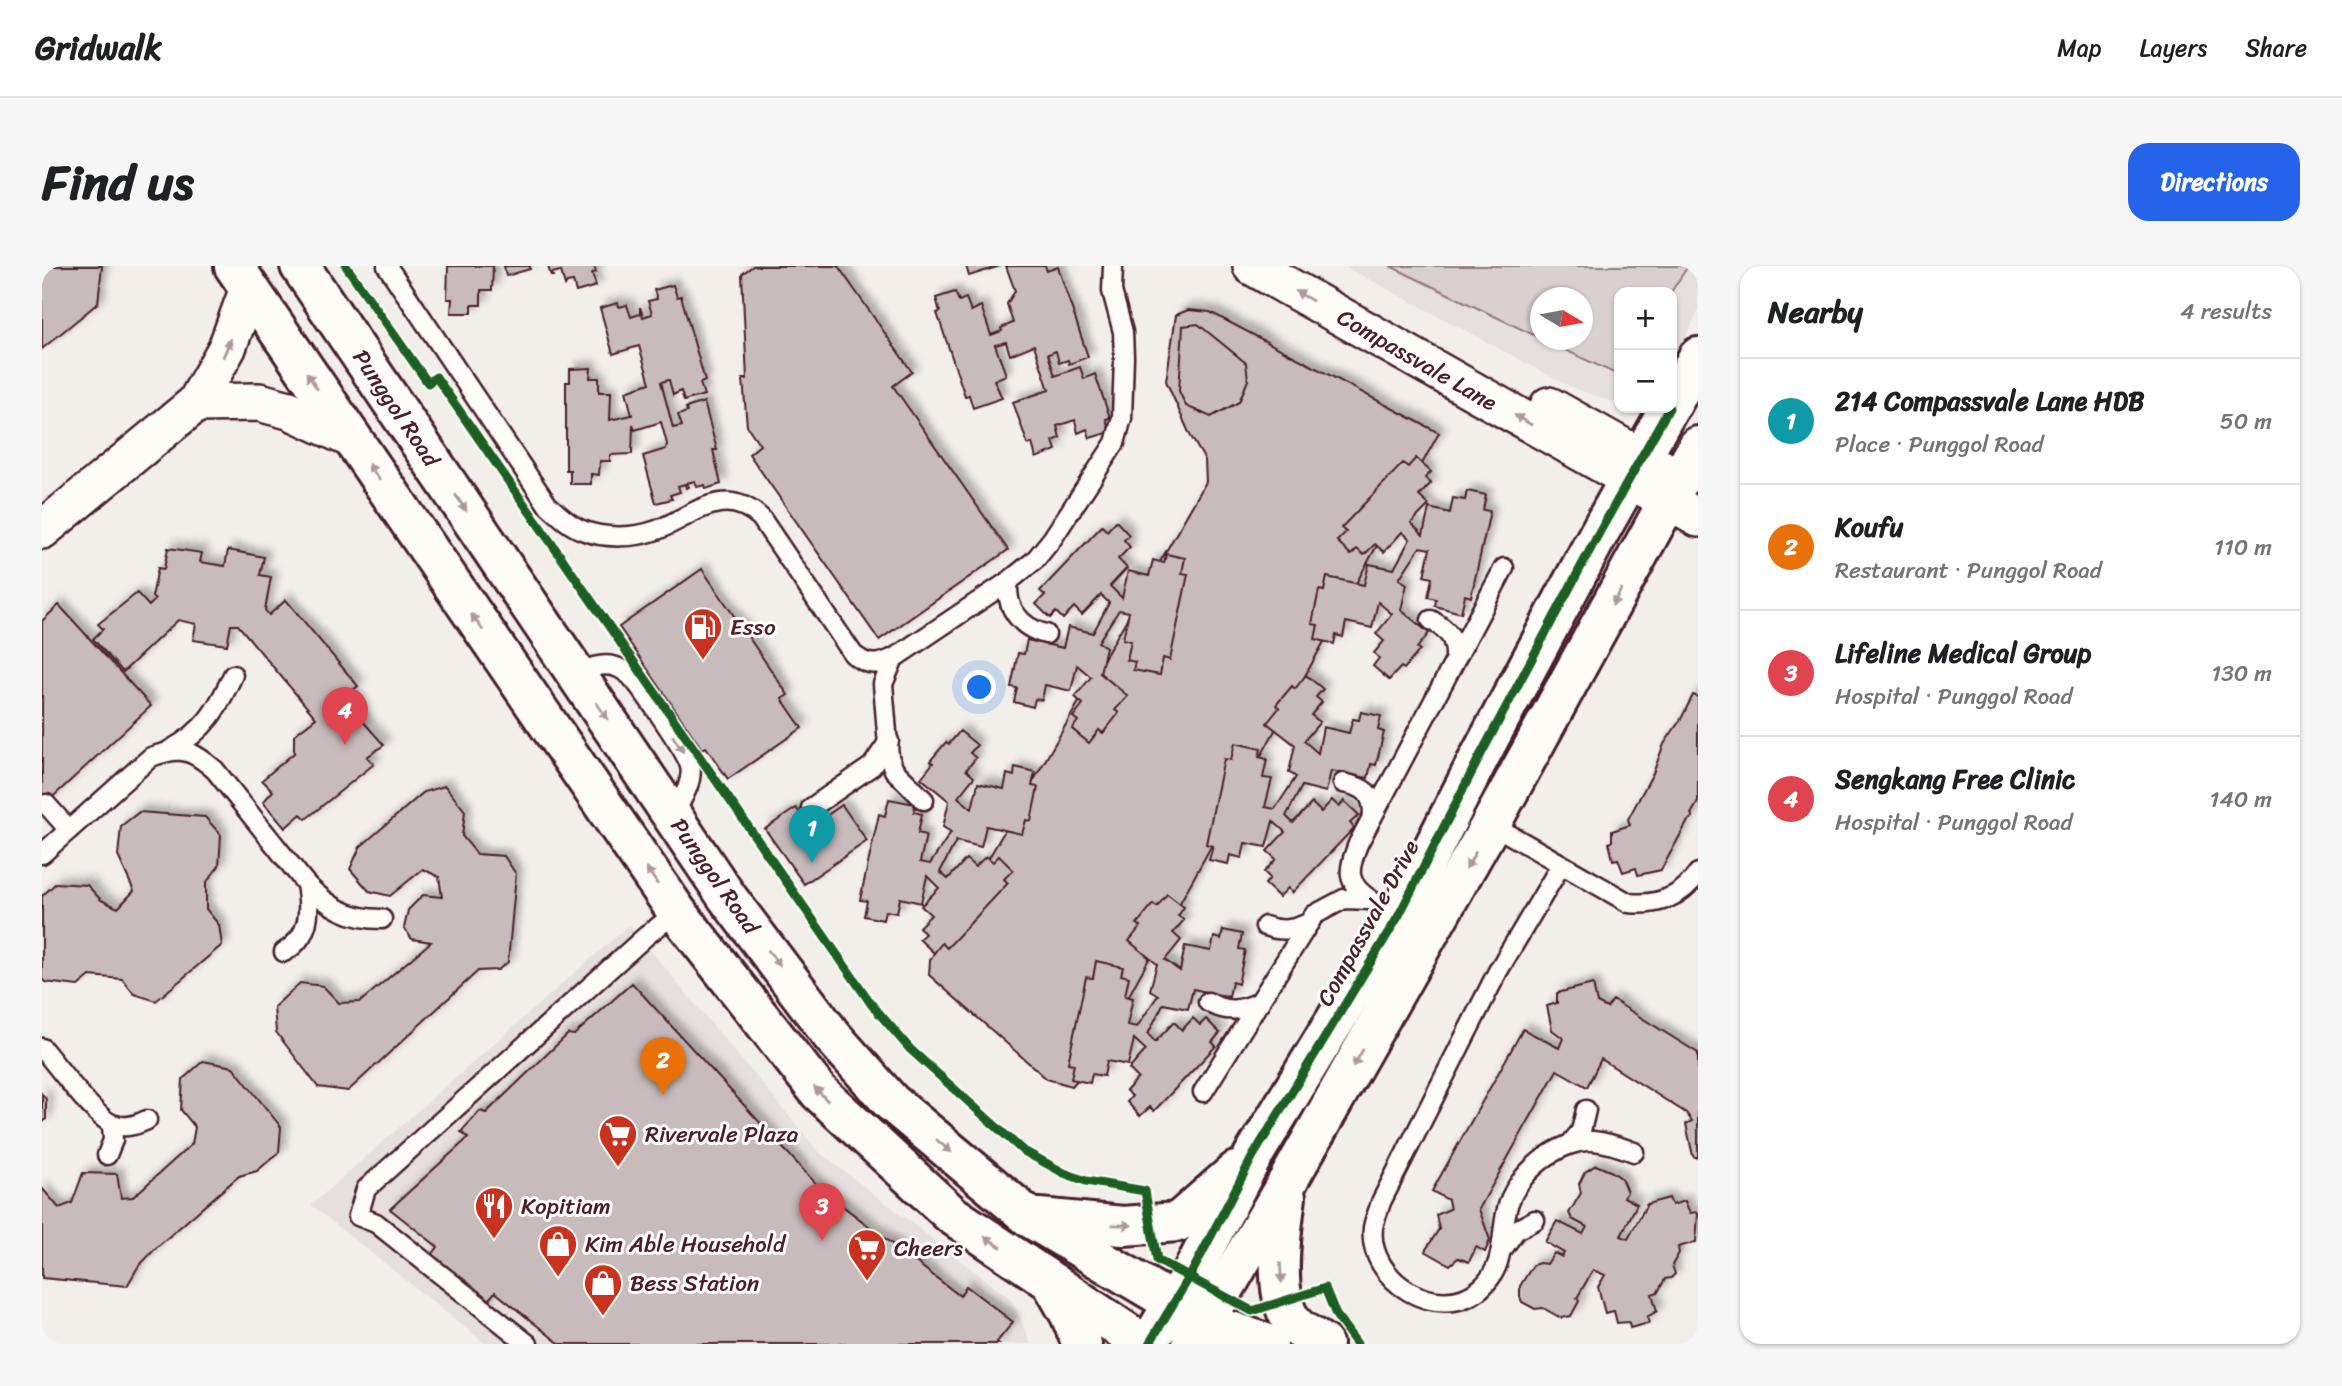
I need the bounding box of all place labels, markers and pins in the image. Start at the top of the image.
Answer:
fuel station icon: Esso [682,606,724,661]
place label: Esso [730,607,776,648]
pin: 4 [322,687,368,745]
pin: 1 [789,805,835,863]
pin: 2 [640,1037,686,1095]
supermarket icon: Rivervale Plaza [597,1113,639,1168]
place label: Rivervale Plaza [645,1114,799,1155]
pin: 3 [799,1183,845,1241]
restaurant icon: Kopitiam [473,1185,515,1240]
place label: Kopitiam [521,1186,611,1227]
shop icon: Kim Able Household [537,1223,579,1278]
place label: Kim Able Household [585,1224,787,1265]
supermarket icon: Cheers [846,1227,888,1282]
place label: Cheers [894,1228,963,1269]
shop icon: Bess Station [582,1262,624,1317]
place label: Bess Station [630,1263,759,1304]

